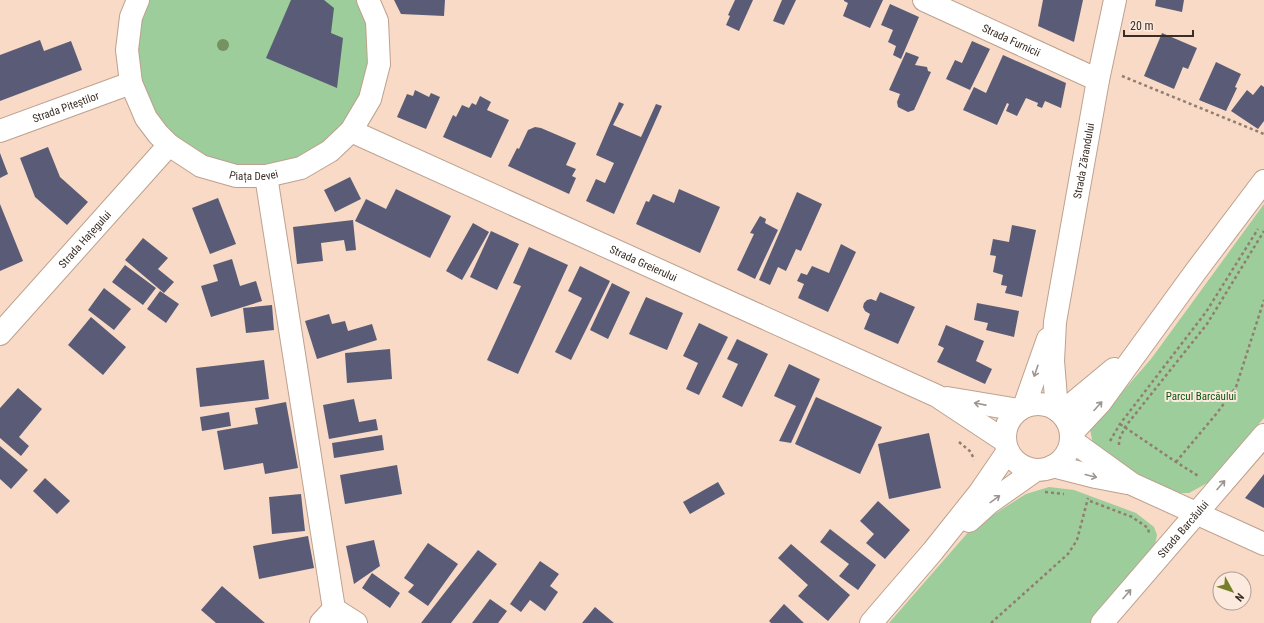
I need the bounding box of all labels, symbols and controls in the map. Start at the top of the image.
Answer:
scale bar [1124,12,1193,38]
text: 20 m [1130,19,1154,33]
street label: Strada Furnicii [980,21,1042,59]
street label: Strada Piteștilor [31,89,101,125]
street label: Strada Zărandului [1071,122,1097,200]
street label: Piața Devei [228,167,279,183]
street label: Strada Hațegului [56,208,114,271]
street label: Strada Greierului [608,242,679,284]
one-way arrow [1032,365,1040,377]
park label: Parcul Barcăului [1166,390,1236,403]
one-way arrow [974,400,987,408]
one-way arrow [1093,401,1102,411]
one-way arrow [1084,472,1097,480]
one-way arrow [1217,479,1226,490]
one-way arrow [990,495,1001,503]
street label: Strada Barcăului [1155,498,1211,560]
north arrow [1212,571,1252,611]
one-way arrow [1123,588,1132,599]
text: N [1232,590,1246,604]

